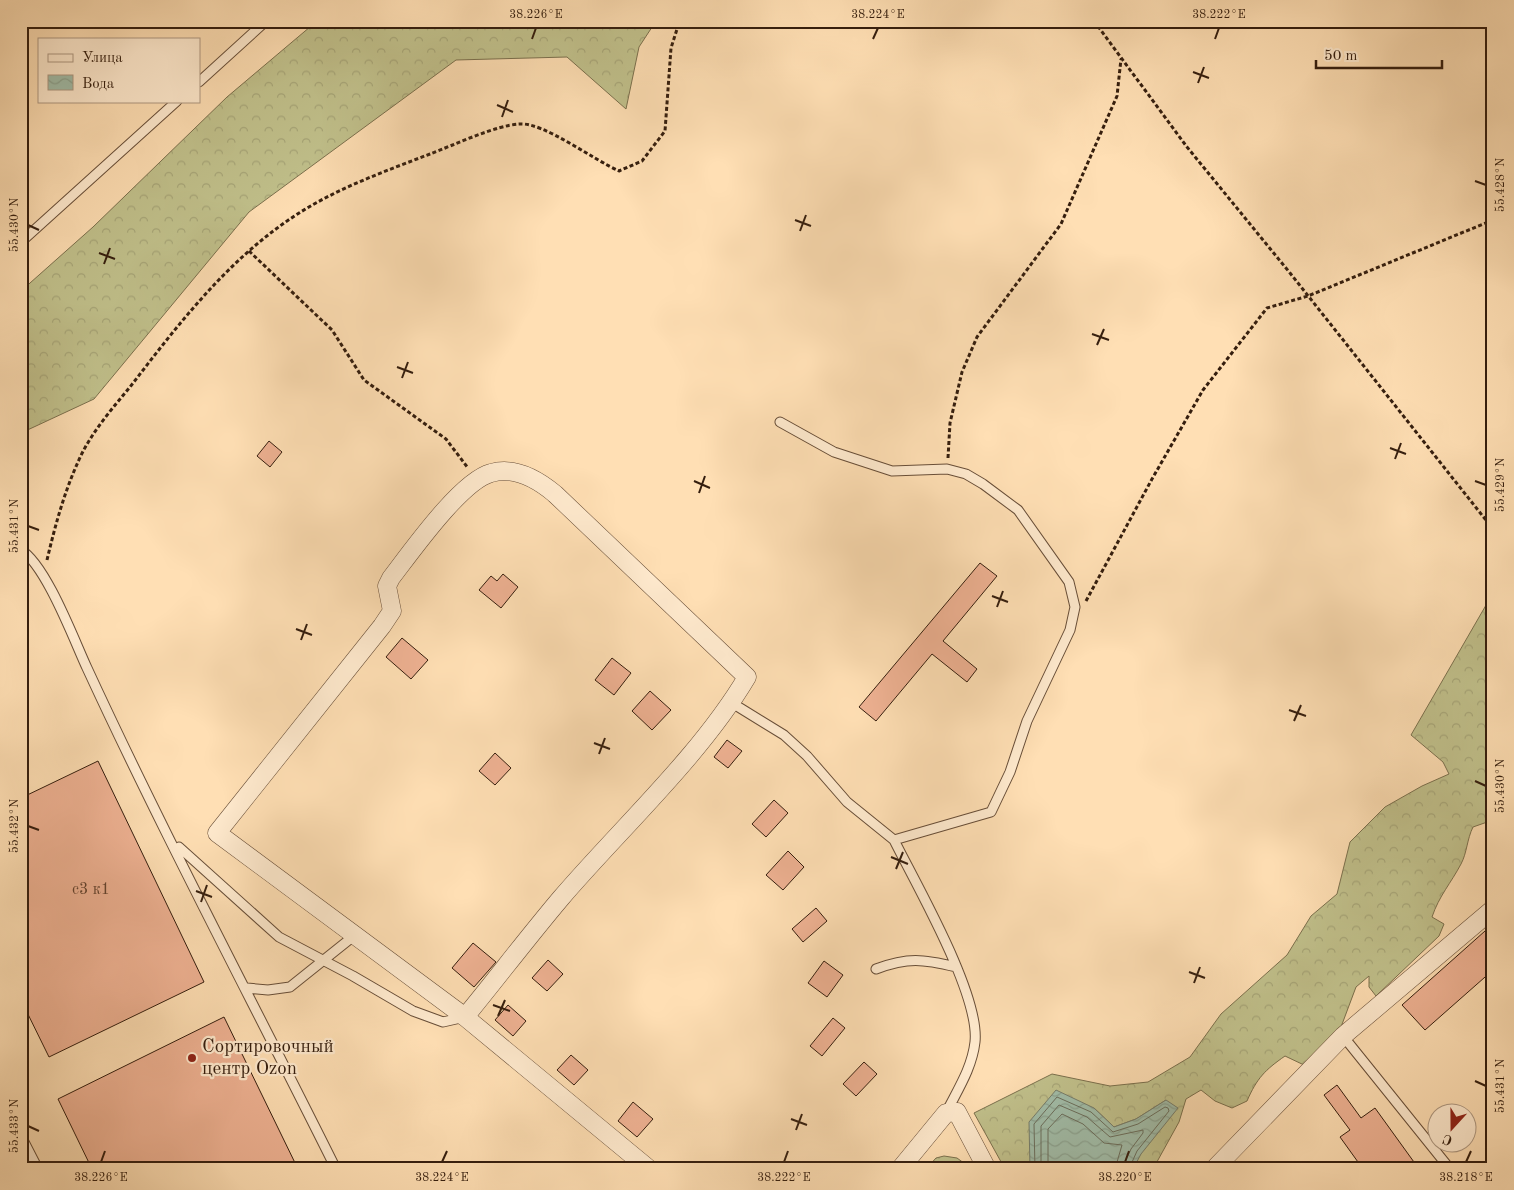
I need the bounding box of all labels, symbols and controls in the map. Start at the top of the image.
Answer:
text: 38.226°E [509,9,563,21]
text: 38.224°E [851,9,905,21]
text: 38.222°E [1192,9,1246,21]
legend [38,38,200,102]
scale bar [1316,38,1443,70]
text: 50 m [1324,49,1358,64]
text: Улица [82,51,123,66]
text: Вода [82,77,115,92]
text: 55.428°N [1494,158,1507,212]
text: 55.430°N [8,198,21,252]
text: 55.429°N [1494,458,1507,512]
text: 55.431°N [8,499,21,553]
text: 55.430°N [1494,759,1507,813]
text: 55.432°N [8,799,21,853]
house number: с3 к1 [72,882,110,898]
place label: Сортировочный центр Ozon [202,1038,334,1079]
marker: Сортировочный центр Ozon [186,1052,198,1064]
text: 55.431°N [1494,1059,1507,1113]
text: 55.433°N [8,1099,21,1153]
north arrow [1426,1102,1476,1152]
text: С [1441,1131,1455,1147]
text: 38.226°E [74,1172,128,1184]
text: 38.224°E [415,1172,469,1184]
text: 38.222°E [757,1172,811,1184]
text: 38.220°E [1098,1172,1152,1184]
text: 38.218°E [1439,1172,1493,1184]

